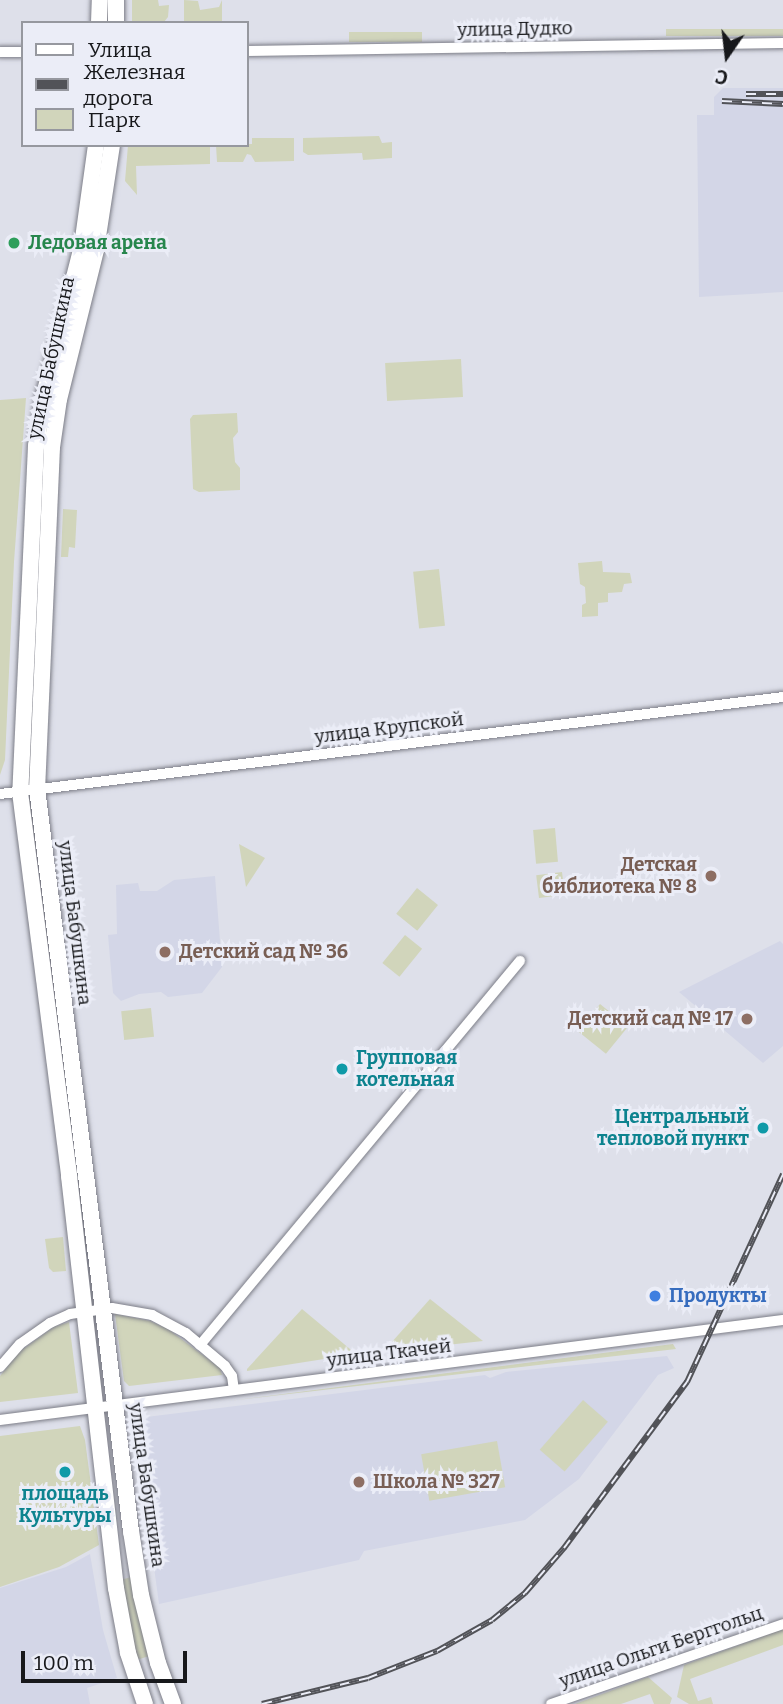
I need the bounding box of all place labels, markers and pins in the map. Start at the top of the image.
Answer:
place label: Ледовая арена [28,232,167,254]
marker: Ледовая арена [6,235,22,251]
place label: Детская библиотека № 8 [542,854,697,898]
marker: Детская библиотека № 8 [703,868,719,884]
place label: Детский сад № 36 [179,941,348,963]
marker: Детский сад № 36 [157,944,173,960]
place label: Детский сад № 17 [568,1008,733,1030]
marker: Детский сад № 17 [739,1011,755,1027]
place label: Групповая котельная [356,1047,457,1091]
marker: Групповая котельная [334,1061,350,1077]
place label: Центральный тепловой пункт [597,1106,749,1150]
marker: Центральный тепловой пункт [755,1120,771,1136]
place label: Продукты [669,1285,767,1307]
marker: Продукты [647,1288,663,1304]
marker: площадь Культуры [57,1464,73,1480]
place label: Школа № 327 [373,1471,500,1493]
marker: Школа № 327 [351,1474,367,1490]
place label: площадь Культуры [19,1483,111,1527]

